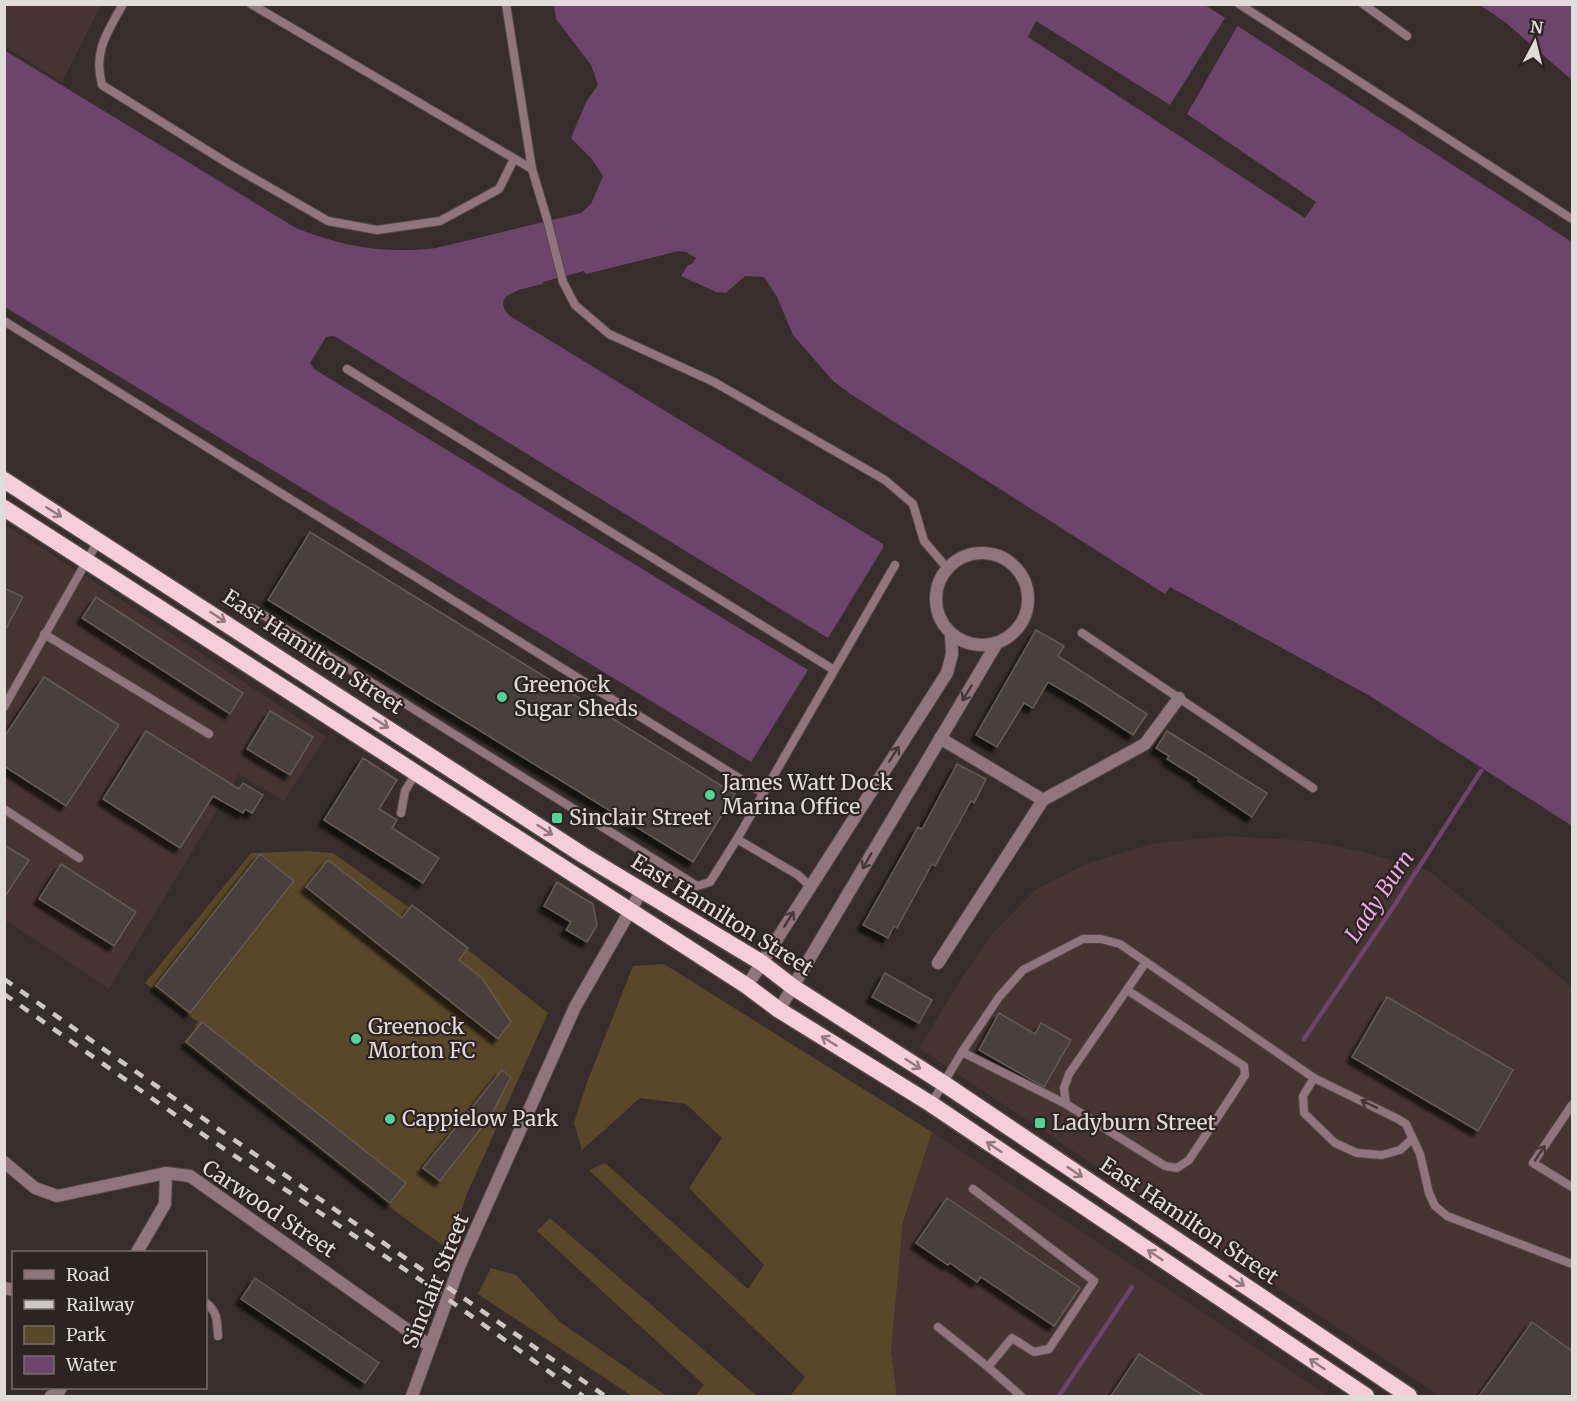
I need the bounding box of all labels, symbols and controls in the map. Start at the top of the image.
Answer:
north arrow [1505,12,1565,72]
text: N [1529,16,1545,38]
one-way arrow [45,506,62,518]
street label: East Hamilton Street [218,583,409,720]
one-way arrow [209,612,226,624]
place label: Greenock Sugar Sheds [514,671,638,722]
one-way arrow [960,684,972,701]
marker: Greenock Sugar Sheds [495,690,509,704]
one-way arrow [373,717,390,730]
one-way arrow [888,746,901,763]
place label: James Watt Dock Marina Office [721,769,894,820]
marker: James Watt Dock Marina Office [703,788,717,802]
place label: Sinclair Street [569,804,711,831]
marker: Sinclair Street [550,811,564,825]
one-way arrow [536,824,553,836]
water label: Lady Burn [1338,845,1420,947]
street label: East Hamilton Street [626,848,818,982]
one-way arrow [861,852,873,869]
one-way arrow [784,911,796,928]
place label: Greenock Morton FC [368,1013,476,1064]
marker: Greenock Morton FC [349,1032,363,1046]
one-way arrow [821,1035,838,1048]
one-way arrow [904,1058,921,1070]
one-way arrow [1360,1098,1378,1110]
place label: Cappielow Park [402,1105,559,1132]
place label: Ladyburn Street [1052,1109,1216,1136]
marker: Cappielow Park [383,1112,397,1126]
marker: Ladyburn Street [1033,1116,1047,1130]
one-way arrow [985,1140,1002,1153]
one-way arrow [1534,1145,1546,1161]
street label: East Hamilton Street [1095,1151,1284,1290]
street label: Carwood Street [197,1154,342,1263]
one-way arrow [1067,1166,1083,1178]
street label: Sinclair Street [396,1210,475,1352]
one-way arrow [1148,1249,1164,1261]
legend [12,1251,207,1389]
text: Road [66,1263,110,1286]
one-way arrow [1229,1275,1245,1287]
text: Railway [66,1293,135,1316]
text: Park [66,1323,107,1346]
text: Water [65,1353,117,1376]
one-way arrow [1310,1358,1326,1370]

